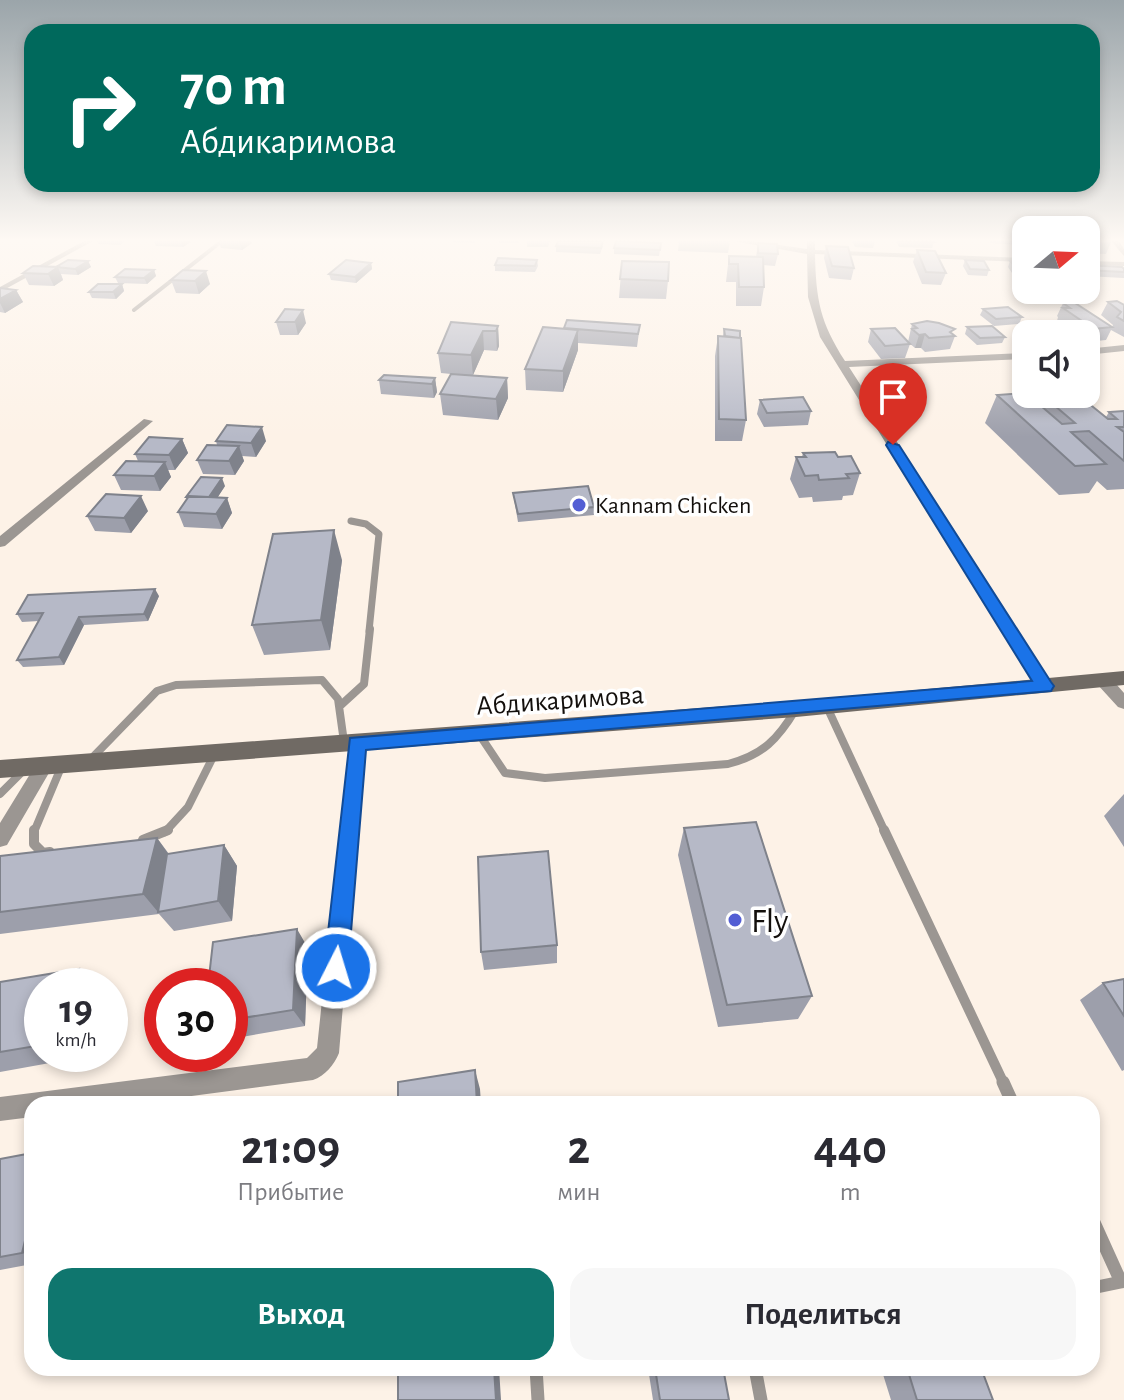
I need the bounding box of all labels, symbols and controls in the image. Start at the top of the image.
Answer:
icon: right [48,56,152,160]
text: 70 m [180,59,287,115]
text: Абдикаримова [180,124,396,160]
north arrow [1012,216,1100,304]
map controls [1012,216,1100,408]
button: sound [1012,320,1100,408]
pin [859,363,927,445]
icon: arrive [871,375,915,419]
place label: Kannam Chicken [595,494,751,518]
marker: Kannam Chicken [570,496,588,514]
street label: Абдикаримова [475,681,645,721]
place label: Fly [751,905,789,939]
marker: Fly [726,911,744,929]
position arrow [294,926,378,1010]
speed limit sign: 30 [144,968,248,1072]
text: 19 [59,990,93,1030]
text: km/h [55,1030,97,1050]
text: 21:09 [241,1125,340,1173]
text: 2 [568,1125,590,1173]
text: 440 [814,1125,887,1173]
text: Прибытие [237,1179,344,1205]
text: мин [557,1179,601,1205]
text: m [840,1179,861,1205]
button: Выход [48,1268,554,1360]
button: Поделиться [570,1268,1076,1360]

